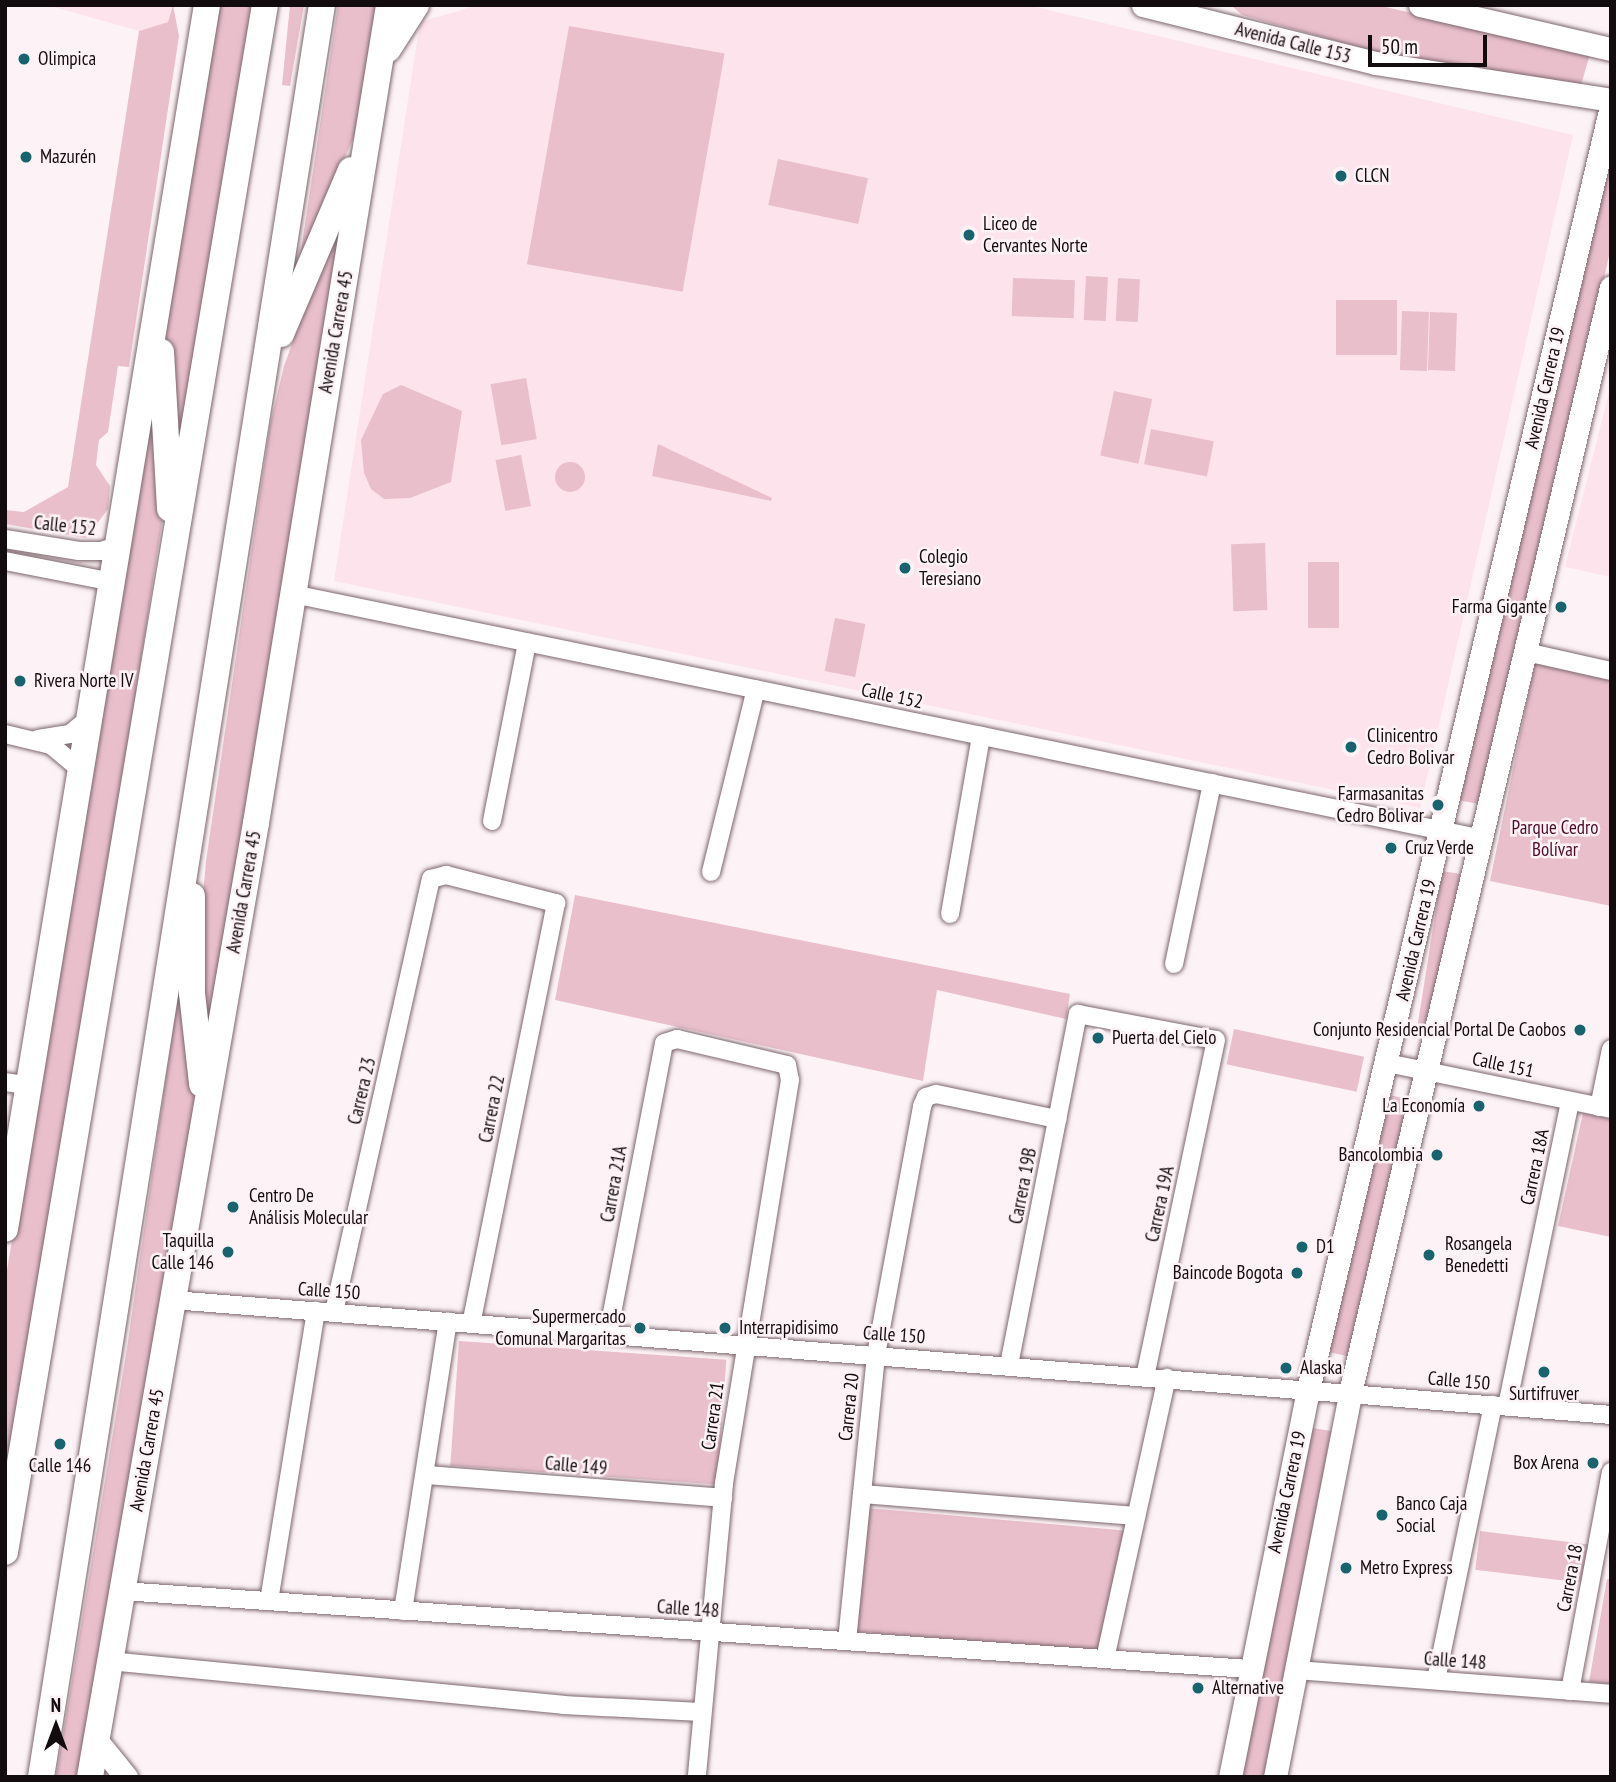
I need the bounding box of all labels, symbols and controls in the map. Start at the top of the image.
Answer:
street label: Avenida Calle 153 [1233,18,1353,68]
scale bar [1371,21,1490,65]
text: 50 m [1381,33,1418,60]
place label: Olimpica [38,48,96,70]
marker: Olimpica [16,51,32,67]
place label: Mazurén [40,146,96,168]
marker: Mazurén [18,149,34,165]
place label: CLCN [1355,165,1389,187]
marker: CLCN [1333,168,1349,184]
place label: Liceo de Cervantes Norte [983,213,1088,257]
marker: Liceo de Cervantes Norte [961,227,977,243]
street label: Avenida Carrera 45 [314,269,358,395]
street label: Avenida Carrera 19 [1520,325,1570,451]
street label: Calle 152 [33,511,97,541]
place label: Colegio Teresiano [919,546,981,590]
marker: Colegio Teresiano [897,560,913,576]
place label: Farma Gigante [1452,596,1547,618]
marker: Farma Gigante [1553,599,1569,615]
place label: Rivera Norte IV [34,670,134,692]
marker: Rivera Norte IV [12,673,28,689]
street label: Calle 152 [859,678,925,714]
place label: Clinicentro Cedro Bolivar [1367,725,1455,769]
marker: Clinicentro Cedro Bolivar [1341,737,1361,757]
place label: Farmasanitas Cedro Bolivar [1336,783,1424,827]
marker: Farmasanitas Cedro Bolivar [1430,797,1446,813]
park label: Parque Cedro Bolívar [1512,817,1598,861]
street label: Avenida Carrera 45 [222,829,266,955]
place label: Cruz Verde [1405,837,1475,859]
marker: Cruz Verde [1383,840,1399,856]
street label: Avenida Carrera 19 [1391,877,1441,1003]
place label: Conjunto Residencial Portal De Caobos [1313,1019,1566,1041]
marker: Conjunto Residencial Portal De Caobos [1572,1022,1588,1038]
place label: Puerta del Cielo [1112,1027,1216,1049]
marker: Puerta del Cielo [1090,1030,1106,1046]
street label: Calle 151 [1470,1047,1536,1083]
street label: Carrera 23 [343,1055,381,1127]
street label: Carrera 22 [474,1073,510,1145]
place label: La Economía [1382,1095,1465,1117]
marker: La Economía [1471,1098,1487,1114]
street label: Carrera 18A [1516,1127,1554,1207]
street label: Carrera 21A [596,1144,632,1224]
place label: Bancolombia [1338,1144,1423,1166]
street label: Carrera 19B [1004,1146,1042,1226]
marker: Bancolombia [1429,1147,1445,1163]
street label: Carrera 19A [1141,1164,1179,1244]
place label: Centro De Análisis Molecular [249,1185,368,1229]
marker: Centro De Análisis Molecular [223,1197,243,1217]
place label: Taquilla Calle 146 [152,1230,214,1274]
place label: Rosangela Benedetti [1445,1233,1512,1277]
place label: D1 [1316,1236,1335,1258]
marker: D1 [1294,1239,1310,1255]
marker: Taquilla Calle 146 [220,1244,236,1260]
marker: Rosangela Benedetti [1419,1245,1439,1265]
place label: Baincode Bogota [1173,1262,1283,1284]
marker: Baincode Bogota [1289,1265,1305,1281]
street label: Calle 150 [297,1277,361,1305]
place label: Supermercado Comunal Margaritas [495,1306,626,1350]
place label: Interrapidisimo [739,1317,839,1339]
marker: Supermercado Comunal Margaritas [632,1320,648,1336]
marker: Interrapidisimo [717,1320,733,1336]
street label: Calle 150 [862,1321,926,1349]
place label: Alaska [1300,1357,1342,1379]
marker: Alaska [1278,1360,1294,1376]
marker: Surtifruver [1536,1364,1552,1380]
street label: Calle 150 [1427,1367,1491,1395]
street label: Carrera 20 [834,1372,864,1442]
street label: Carrera 21 [697,1381,729,1451]
place label: Surtifruver [1509,1383,1579,1405]
street label: Avenida Carrera 45 [125,1387,169,1513]
street label: Avenida Carrera 19 [1263,1429,1311,1555]
marker: Calle 146 [52,1436,68,1452]
street label: Calle 149 [544,1452,608,1480]
place label: Box Arena [1512,1452,1579,1474]
place label: Calle 146 [29,1455,91,1477]
marker: Box Arena [1585,1455,1601,1471]
place label: Banco Caja Social [1396,1493,1467,1537]
marker: Banco Caja Social [1374,1507,1390,1523]
street label: Carrera 18 [1552,1542,1588,1614]
place label: Metro Express [1360,1557,1453,1579]
marker: Metro Express [1338,1560,1354,1576]
street label: Calle 148 [656,1595,720,1623]
street label: Calle 148 [1423,1647,1487,1675]
place label: Alternative [1212,1677,1284,1699]
marker: Alternative [1190,1680,1206,1696]
north arrow [21,1691,91,1761]
text: N [51,1693,61,1717]

